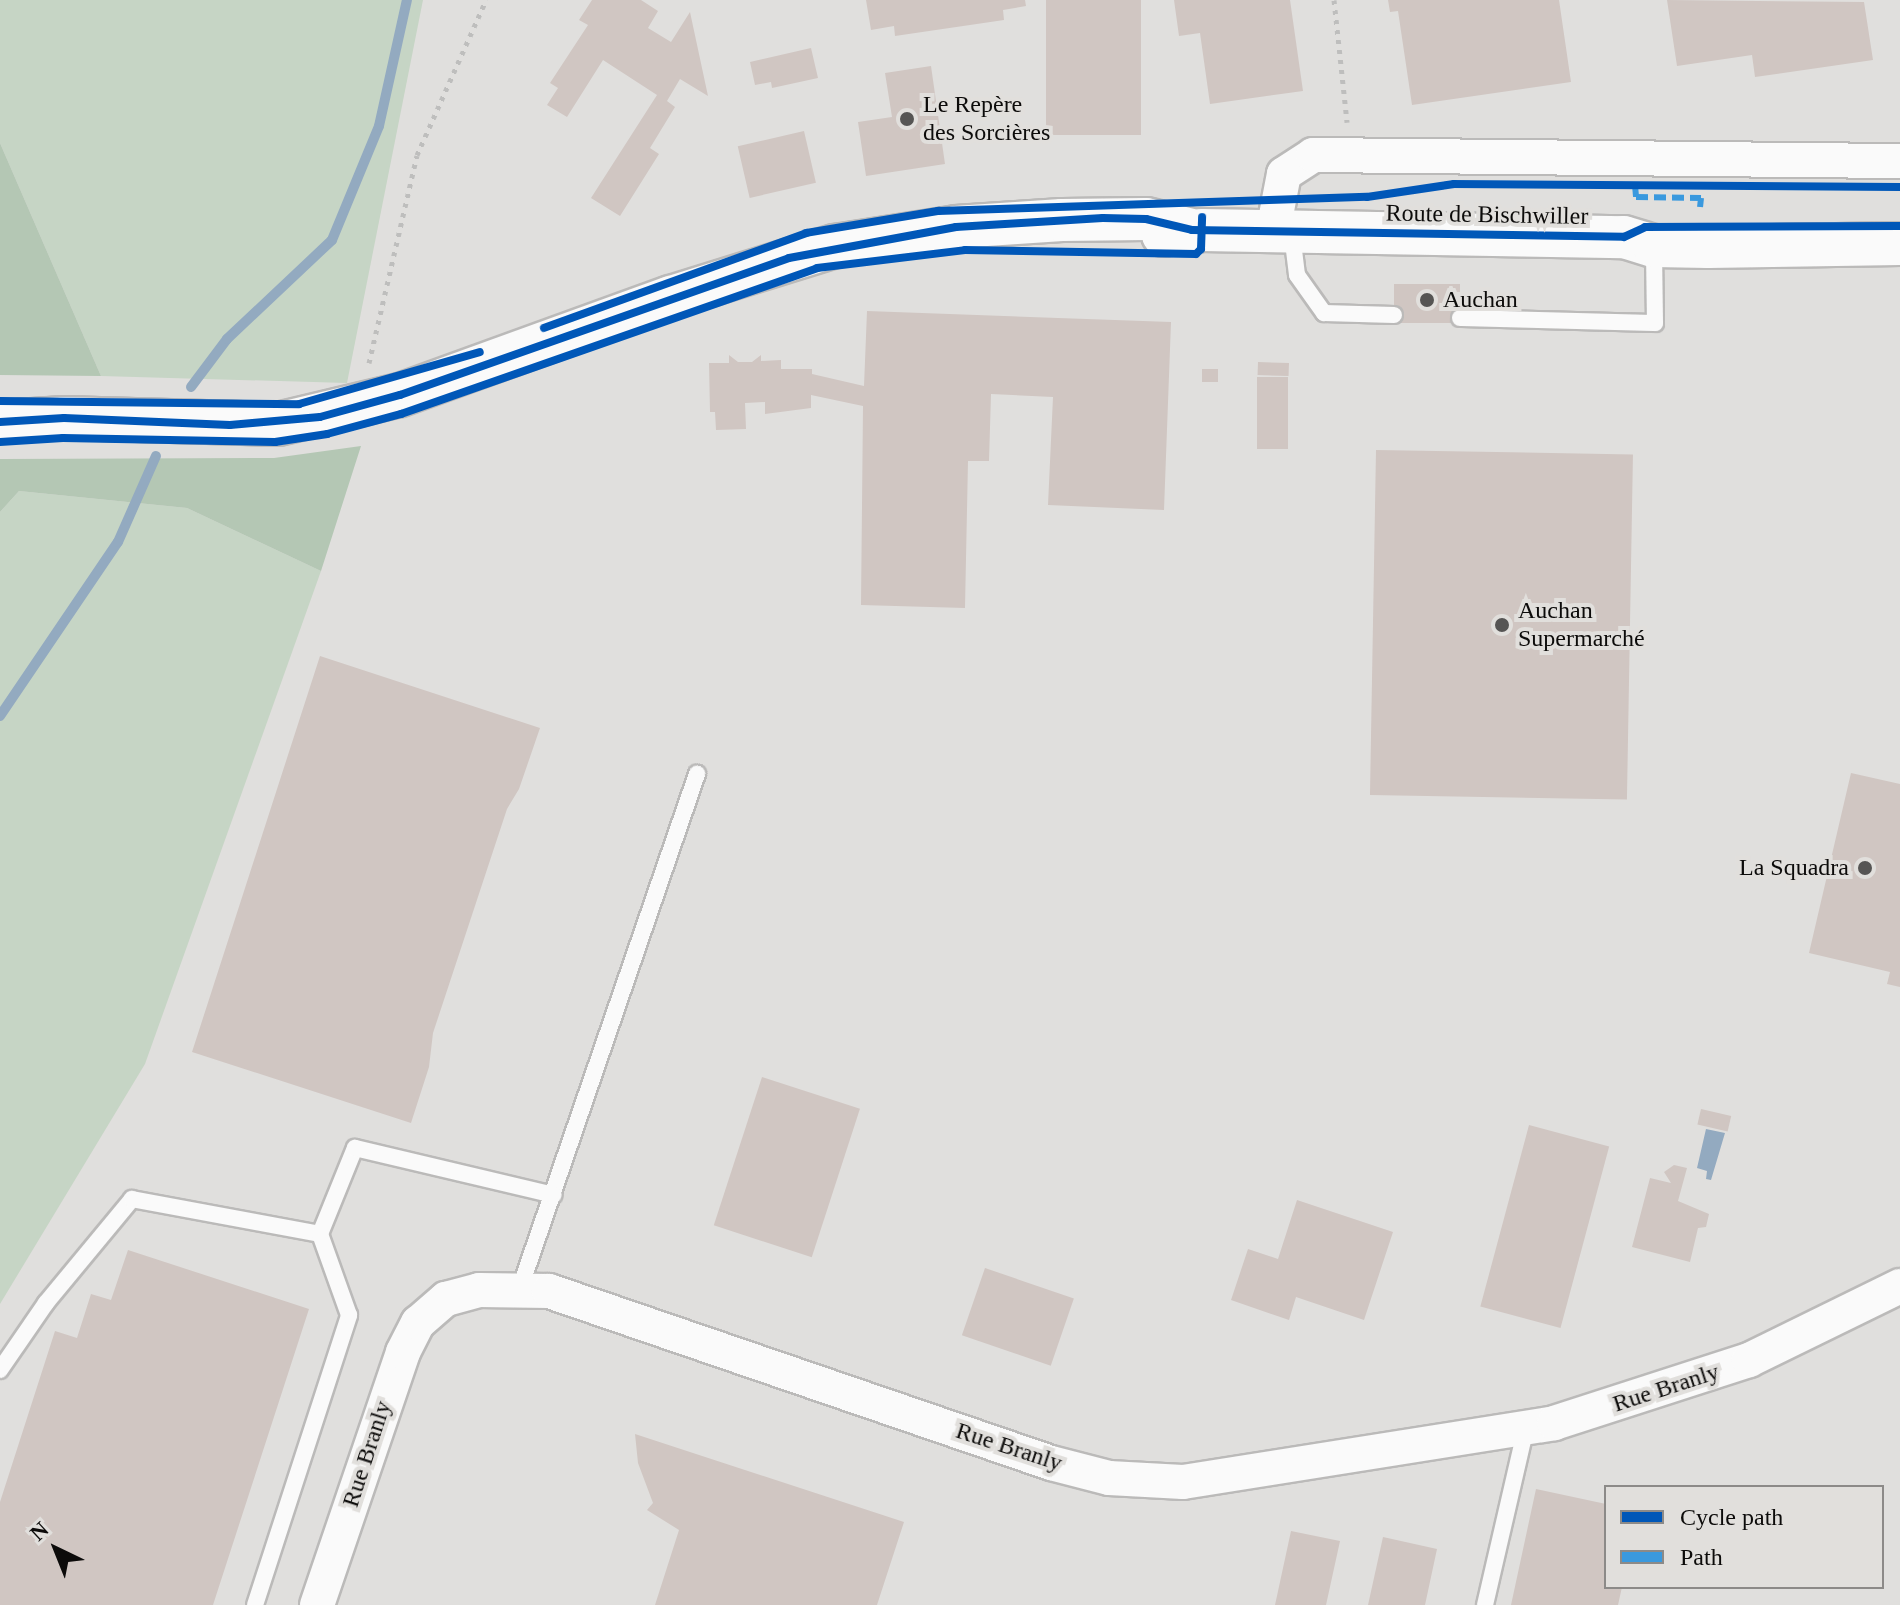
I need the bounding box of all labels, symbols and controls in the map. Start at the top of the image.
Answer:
place label: Le Repère des Sorcières [923,91,1050,147]
marker: Le Repère des Sorcières [898,110,916,128]
street label: Route de Bischwiller [1385,199,1589,231]
place label: Auchan [1443,286,1518,314]
marker: Auchan [1418,291,1436,309]
place label: Auchan Supermarché [1518,597,1645,653]
marker: Auchan Supermarché [1493,616,1511,634]
place label: La Squadra [1739,854,1849,882]
marker: La Squadra [1856,859,1874,877]
street label: Rue Branly [1609,1357,1723,1419]
street label: Rue Branly [336,1397,398,1511]
street label: Rue Branly [952,1416,1066,1478]
legend [1604,1485,1884,1589]
text: Cycle path [1680,1504,1783,1530]
north arrow [16,1509,96,1589]
text: N [25,1517,54,1546]
text: Path [1680,1544,1723,1570]

